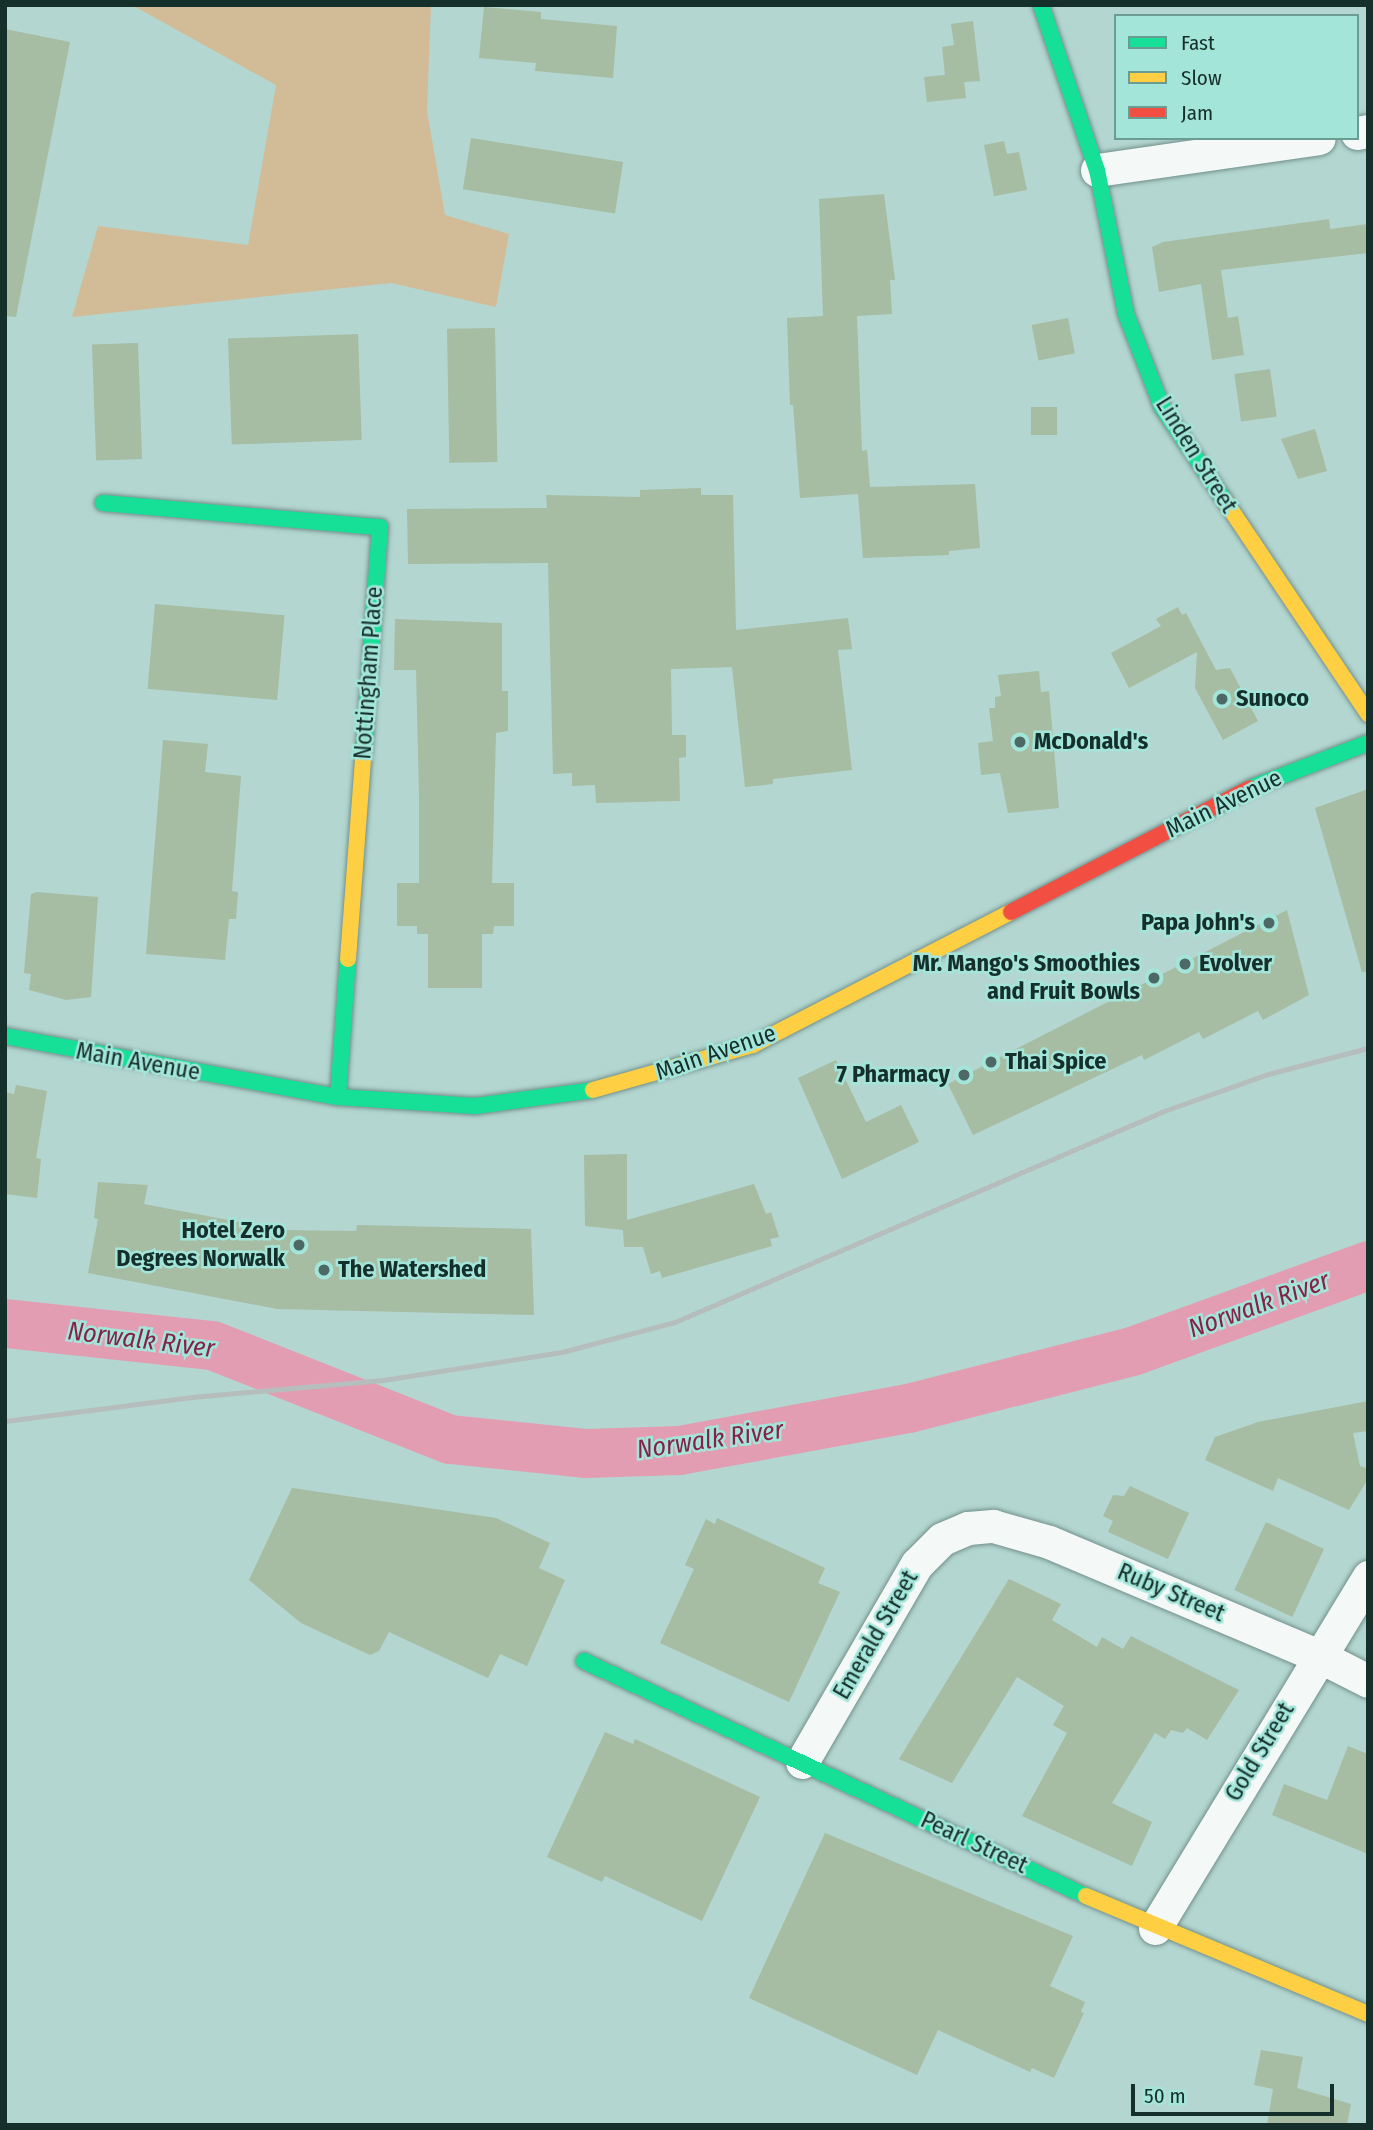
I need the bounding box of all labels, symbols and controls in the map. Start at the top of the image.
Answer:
legend [1114,14,1359,140]
text: Fast [1181,30,1215,56]
text: Slow [1181,65,1222,91]
text: Jam [1181,100,1213,126]
street label: Linden Street [1149,392,1243,518]
street label: Nottingham Place [349,586,389,760]
place label: Sunoco [1236,685,1309,713]
marker: Sunoco [1214,691,1230,707]
place label: McDonald's [1034,728,1148,756]
marker: McDonald's [1012,734,1028,750]
street label: Main Avenue [1161,764,1287,844]
place label: Papa John's [1141,909,1255,937]
marker: Papa John's [1261,915,1277,931]
place label: Mr. Mango's Smoothies and Fruit Bowls [913,950,1140,1006]
place label: Evolver [1199,950,1272,978]
marker: Evolver [1177,956,1193,972]
marker: Mr. Mango's Smoothies and Fruit Bowls [1146,970,1162,986]
street label: Main Avenue [652,1019,780,1087]
street label: Main Avenue [74,1037,202,1087]
place label: Thai Spice [1005,1048,1106,1076]
marker: Thai Spice [983,1054,999,1070]
place label: 7 Pharmacy [837,1061,950,1089]
marker: 7 Pharmacy [956,1067,972,1083]
place label: Hotel Zero Degrees Norwalk [116,1217,285,1273]
marker: Hotel Zero Degrees Norwalk [291,1237,307,1253]
place label: The Watershed [338,1256,486,1284]
marker: The Watershed [316,1262,332,1278]
water label: Norwalk River [1184,1265,1334,1345]
water label: Norwalk River [66,1316,216,1364]
water label: Norwalk River [635,1414,785,1466]
street label: Ruby Street [1113,1558,1229,1628]
street label: Emerald Street [827,1565,925,1705]
street label: Gold Street [1219,1697,1301,1807]
street label: Pearl Street [916,1806,1032,1880]
scale bar [1135,2070,1338,2114]
text: 50 m [1144,2083,1186,2109]

